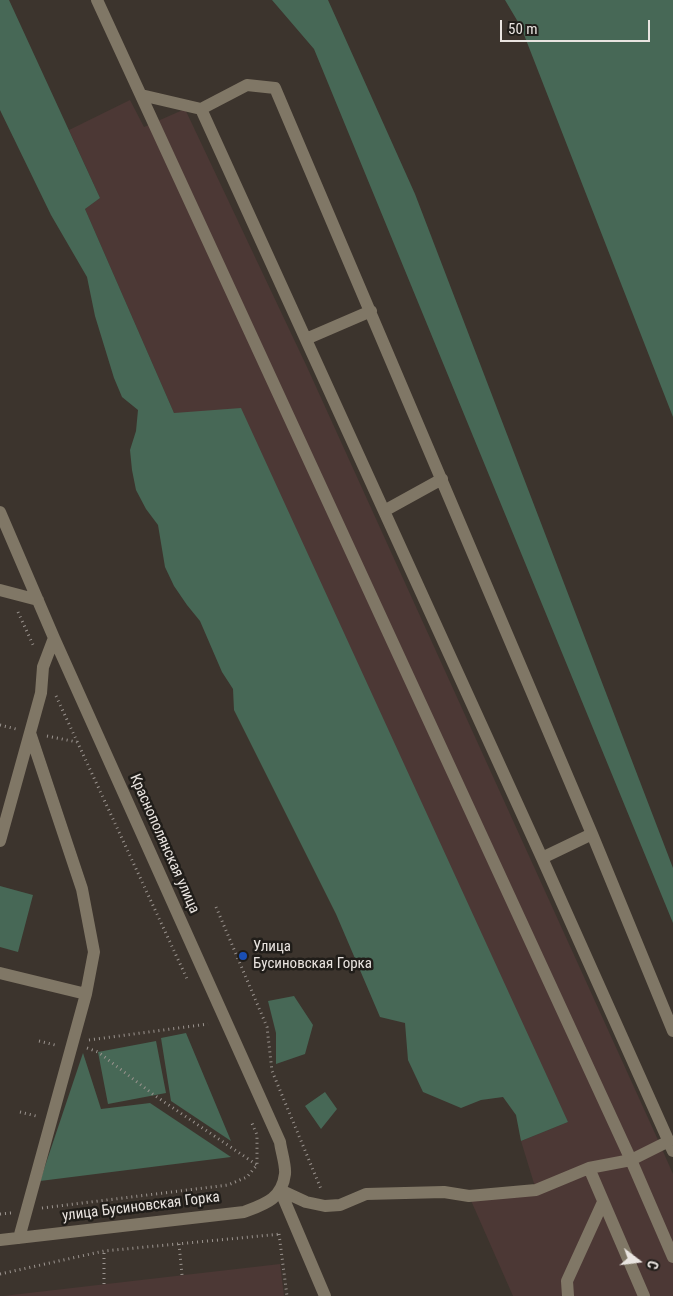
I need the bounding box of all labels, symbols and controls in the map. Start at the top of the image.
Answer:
scale bar [503,10,653,42]
text: 50 m [508,20,538,38]
street label: Краснополянская улица [125,771,203,917]
place label: Улица Бусиновская Горка [253,938,372,973]
marker: Улица Бусиновская Горка [237,950,249,962]
street label: улица Бусиновская Горка [61,1188,221,1226]
north arrow [613,1236,663,1286]
text: С [644,1259,661,1271]

